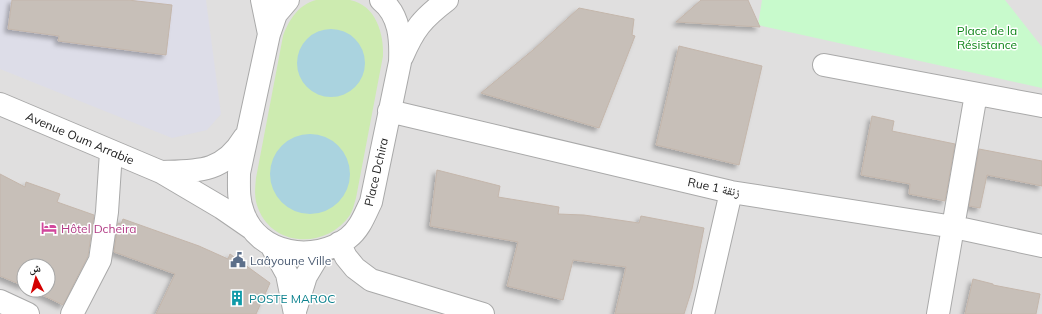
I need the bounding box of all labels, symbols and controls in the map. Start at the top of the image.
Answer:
park label: Place de la Résistance [957,23,1017,52]
street label: Avenue Oum Arrabie [24,108,136,168]
street label: Place Dchira [361,136,391,208]
street label: Rue 1 زنقة [686,174,742,200]
hotel icon: Hôtel Dcheira [40,219,58,237]
place label: Hôtel Dcheira [61,221,136,236]
public building icon: Laâyoune Ville [229,251,247,269]
place label: Laâyoune Ville [250,253,331,268]
north arrow [16,258,56,298]
text: ش [28,260,42,277]
building icon: POSTE MAROC [228,289,246,307]
place label: POSTE MAROC [249,291,336,306]

